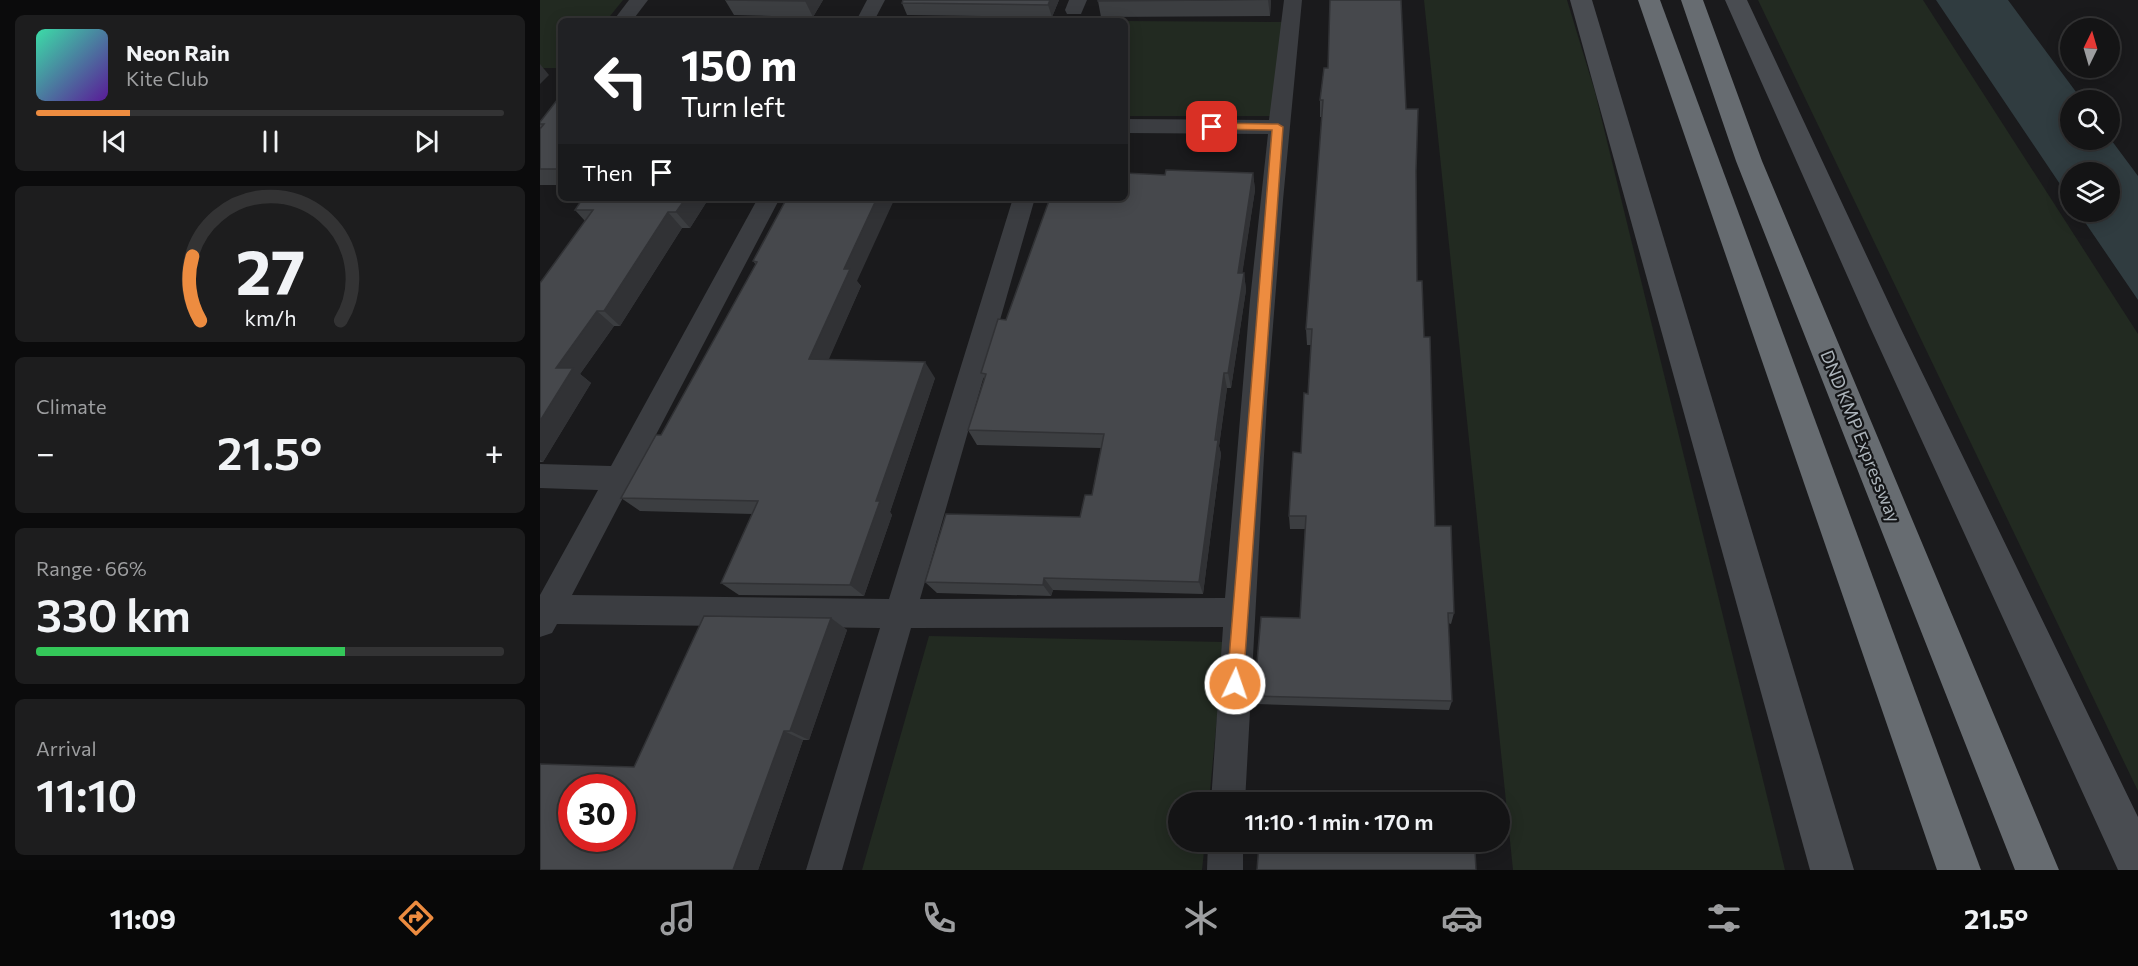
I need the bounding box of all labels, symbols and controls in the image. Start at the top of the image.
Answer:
north arrow [2060,18,2120,78]
map controls [2060,18,2120,222]
text: 150 m [681,38,797,90]
text: Neon Rain [126,39,230,66]
icon: left [582,42,660,120]
text: Kite Club [126,66,209,90]
text: Turn left [681,90,785,123]
button: search [2060,90,2120,150]
pin [1186,101,1237,152]
icon: arrive [1195,110,1228,143]
icon: previous [98,125,131,158]
icon: pause [254,125,287,158]
icon: next [410,125,443,158]
icon: arrive [645,156,678,189]
text: Then [582,159,633,186]
button: layers [2060,162,2120,222]
text: 27 [235,232,305,308]
text: km/h [244,304,296,330]
street label: DND KMP Expressway [1816,347,1906,525]
text: Climate [36,394,106,418]
text: 21.5° [217,424,322,479]
text: − [36,431,55,472]
text: + [485,431,504,472]
text: Range · 66% [36,556,147,580]
text: 330 km [36,586,191,641]
position arrow [1203,652,1267,716]
text: Arrival [36,736,97,760]
text: 11:10 [36,766,137,821]
speed limit sign: 30 [558,774,636,852]
text: 11:10 · 1 min · 170 m [1245,808,1433,835]
icon: directions [395,897,437,939]
icon: music [657,897,699,939]
icon: phone [918,897,960,939]
icon: climate [1180,897,1222,939]
icon: car [1441,897,1483,939]
icon: filters [1703,897,1745,939]
text: 11:09 [110,902,176,935]
text: 21.5° [1964,902,2028,935]

